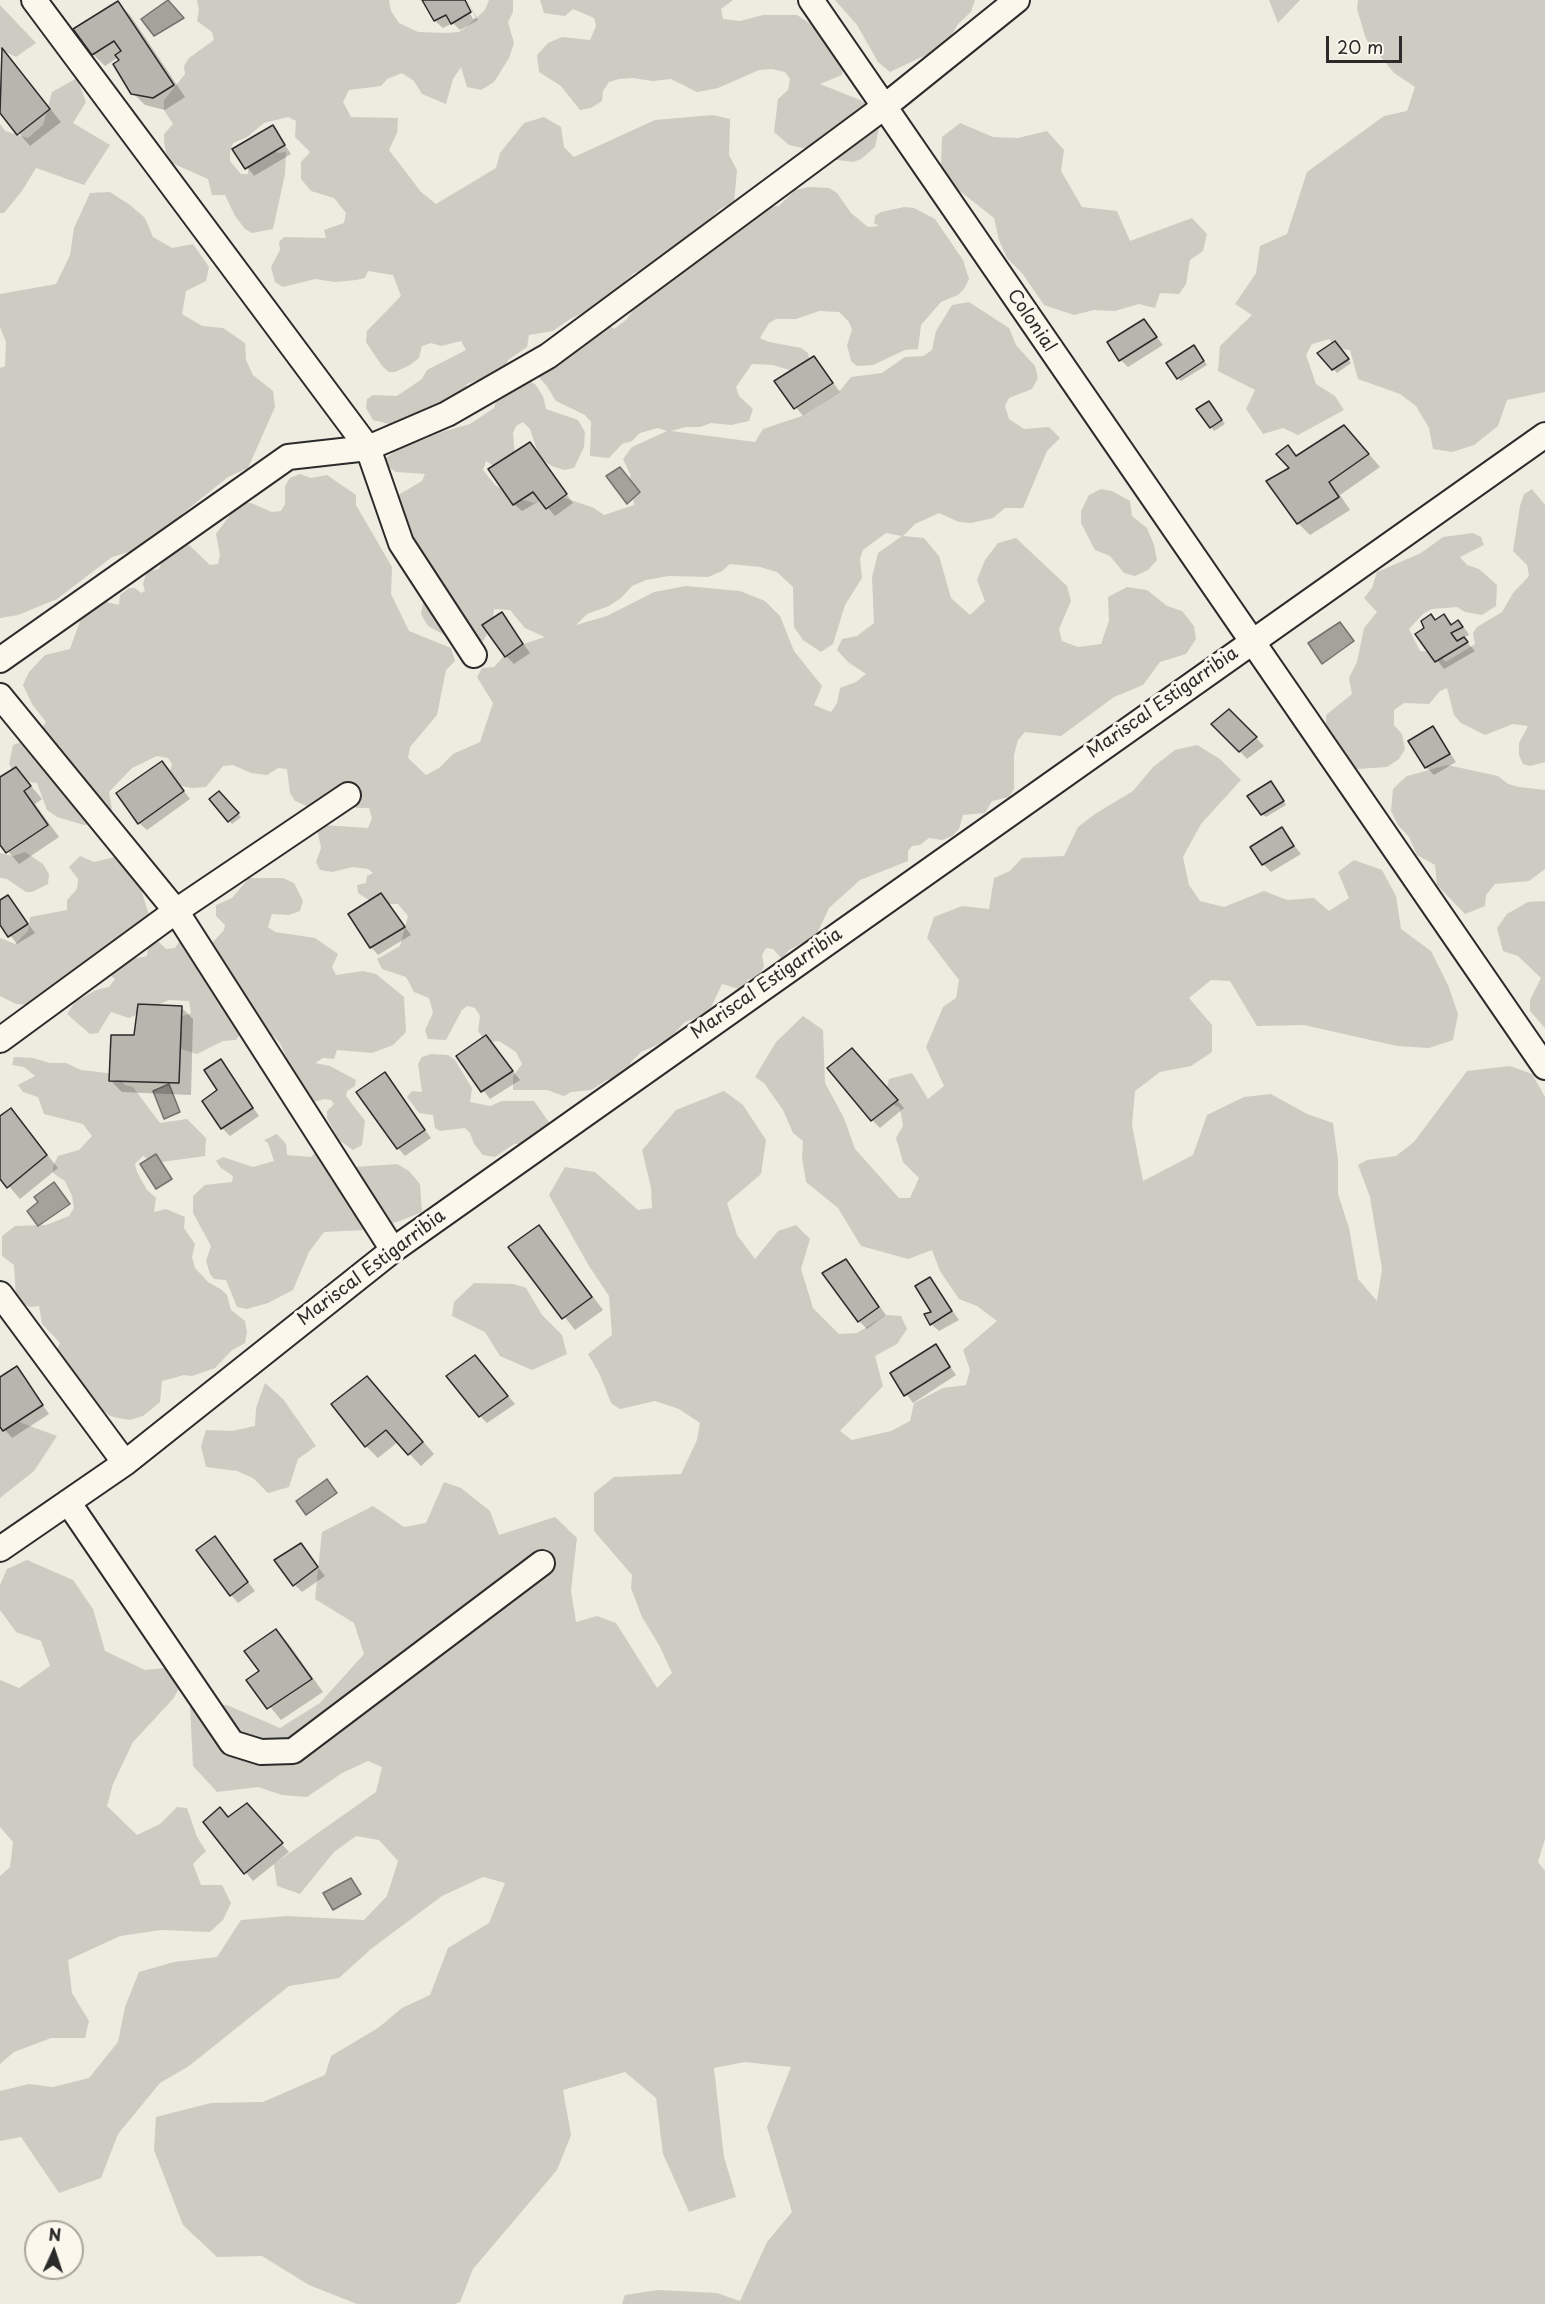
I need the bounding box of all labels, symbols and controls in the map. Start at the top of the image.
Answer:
scale bar [1329,24,1406,62]
text: 20 m [1337,33,1383,60]
street label: Colonial [1002,285,1060,357]
street label: Mariscal Estigarribia [1083,643,1243,763]
street label: Mariscal Estigarribia [687,924,847,1044]
street label: Mariscal Estigarribia [294,1205,450,1331]
north arrow [24,2220,84,2280]
text: N [48,2222,62,2246]

